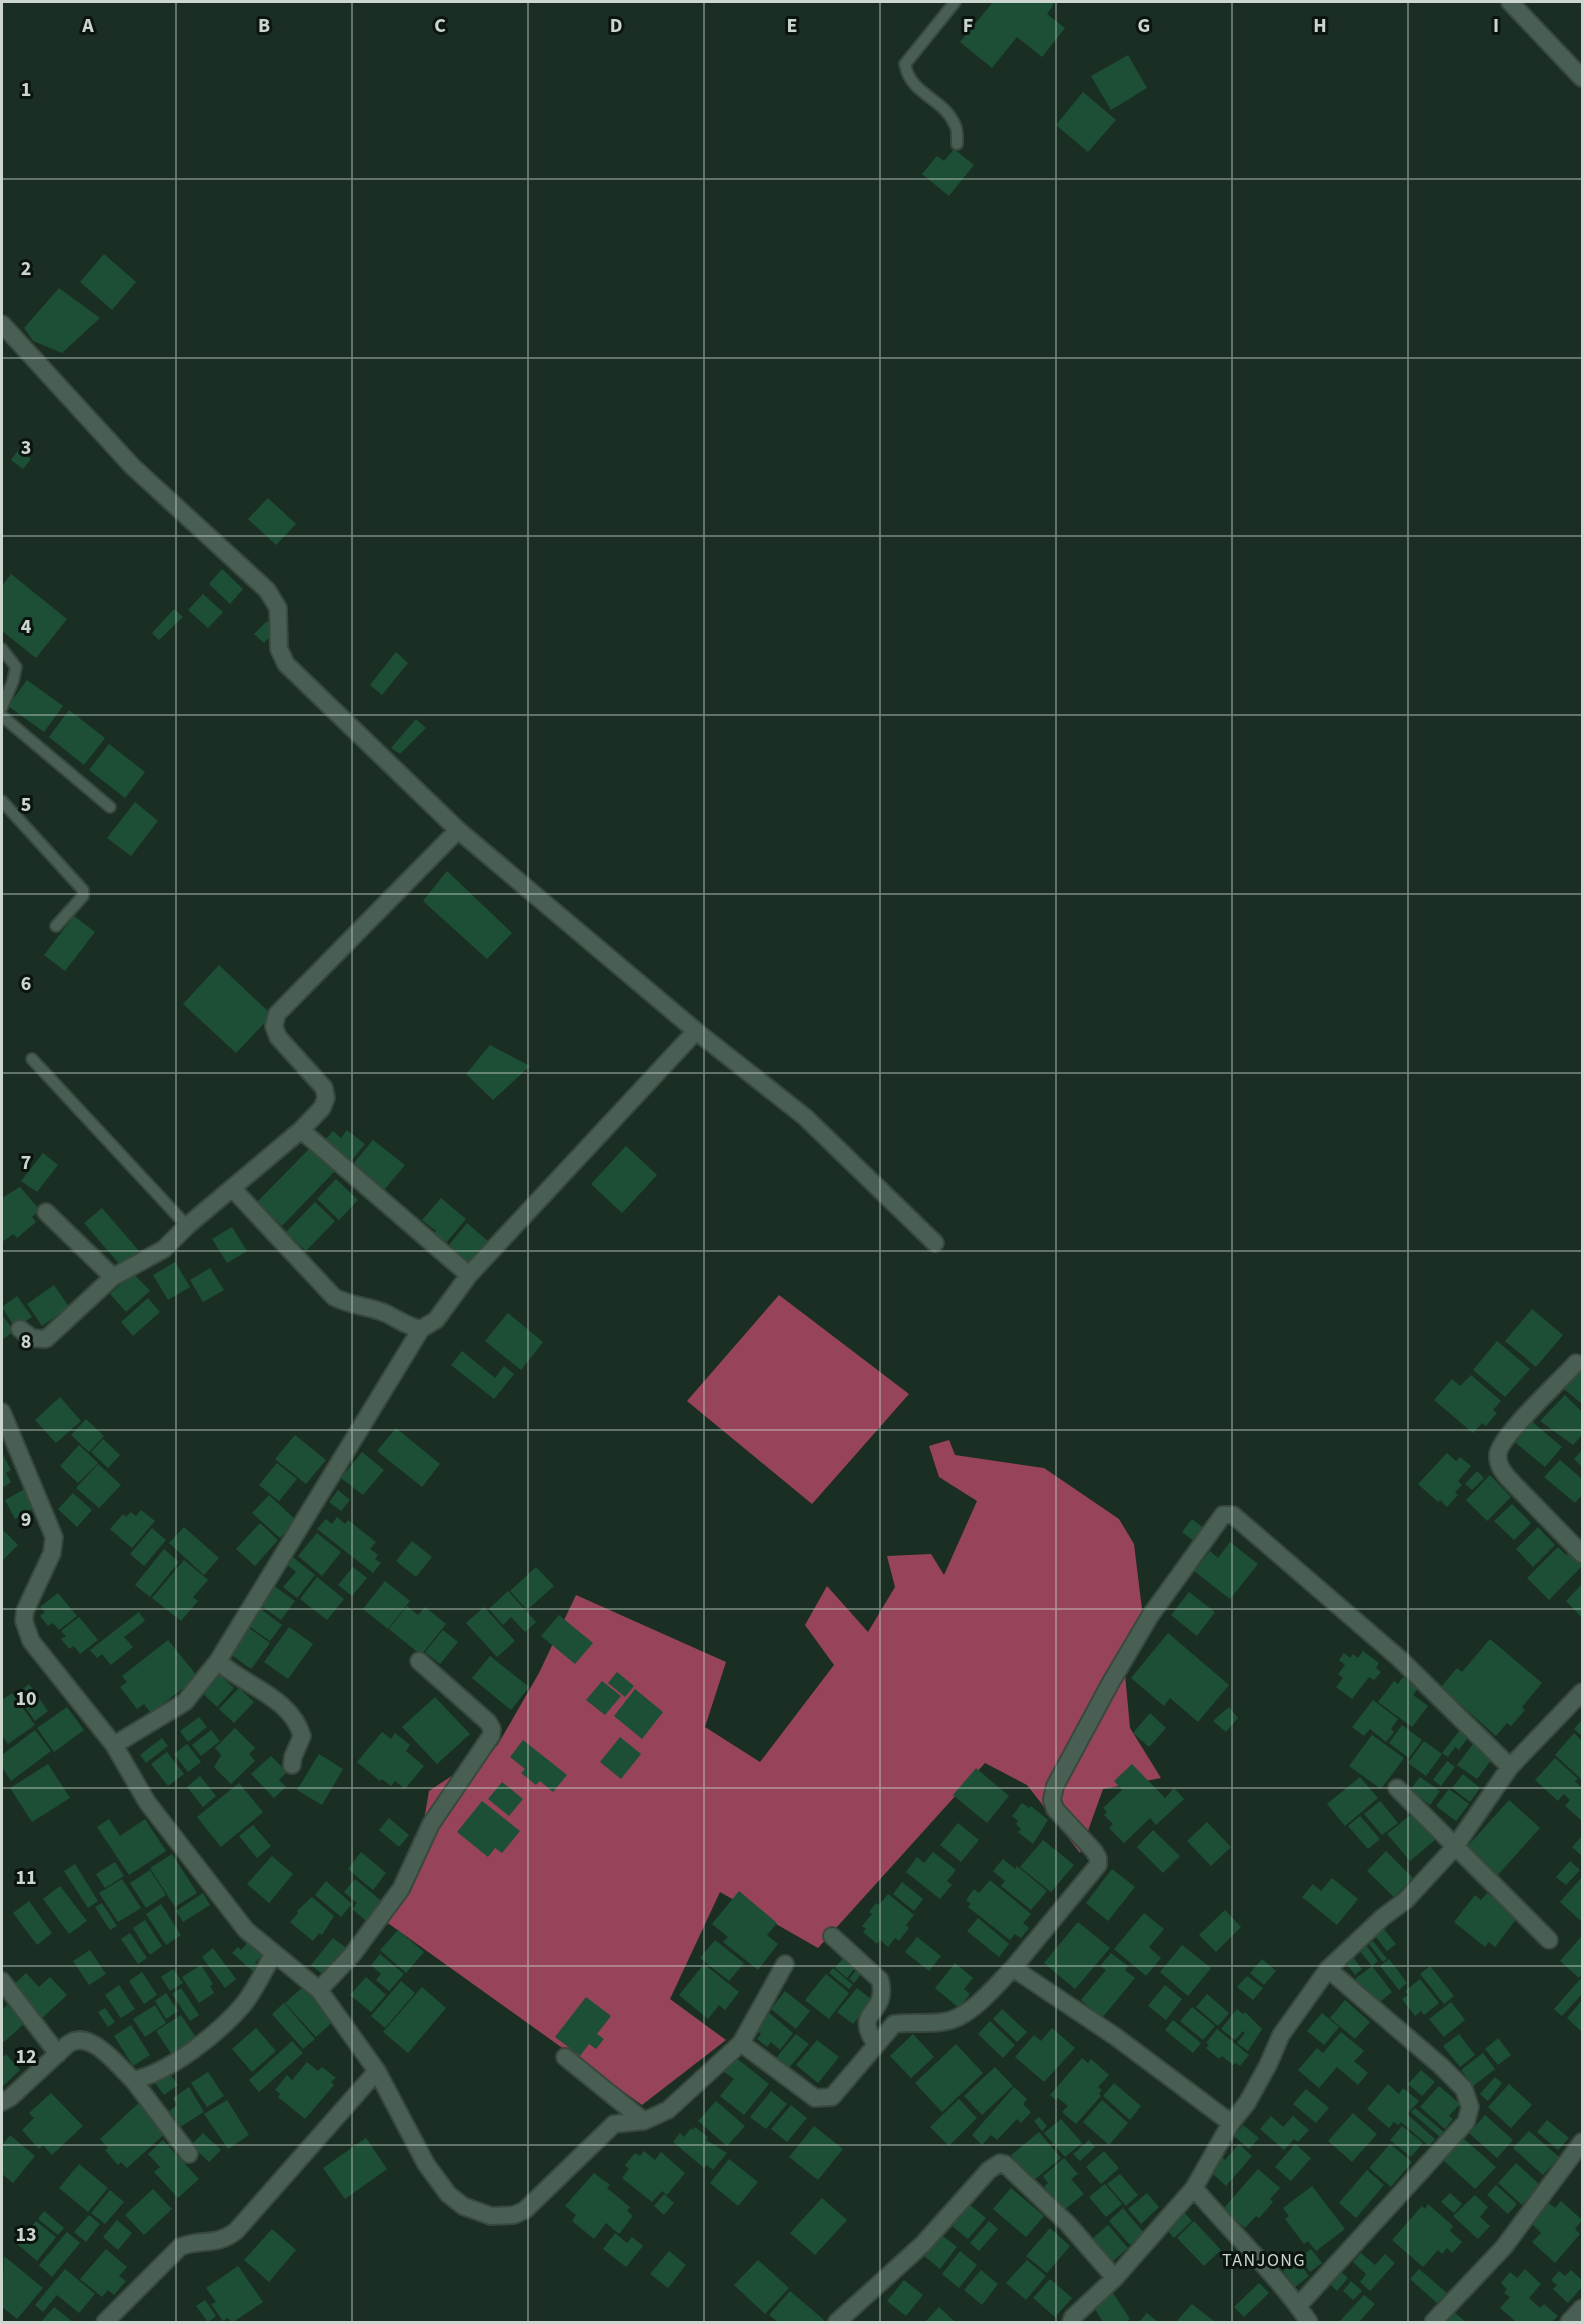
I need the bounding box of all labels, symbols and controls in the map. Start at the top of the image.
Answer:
text: A [81,12,94,40]
text: B [258,12,270,40]
text: C [434,12,446,40]
text: D [610,12,622,40]
text: E [787,12,797,40]
text: F [963,12,973,40]
text: G [1138,12,1150,40]
text: H [1313,12,1327,40]
text: I [1493,12,1499,40]
text: 1 [21,76,31,104]
text: 2 [21,255,31,283]
text: 3 [21,434,31,462]
text: 4 [21,613,32,641]
text: 5 [21,791,31,819]
text: 6 [21,970,31,998]
text: 7 [21,1149,31,1177]
text: 8 [21,1328,31,1356]
text: 9 [21,1506,31,1534]
text: 10 [15,1685,37,1713]
text: 11 [15,1864,37,1892]
text: 12 [15,2043,37,2071]
text: 13 [15,2221,37,2249]
district label: TANJONG [1222,2248,1306,2273]

